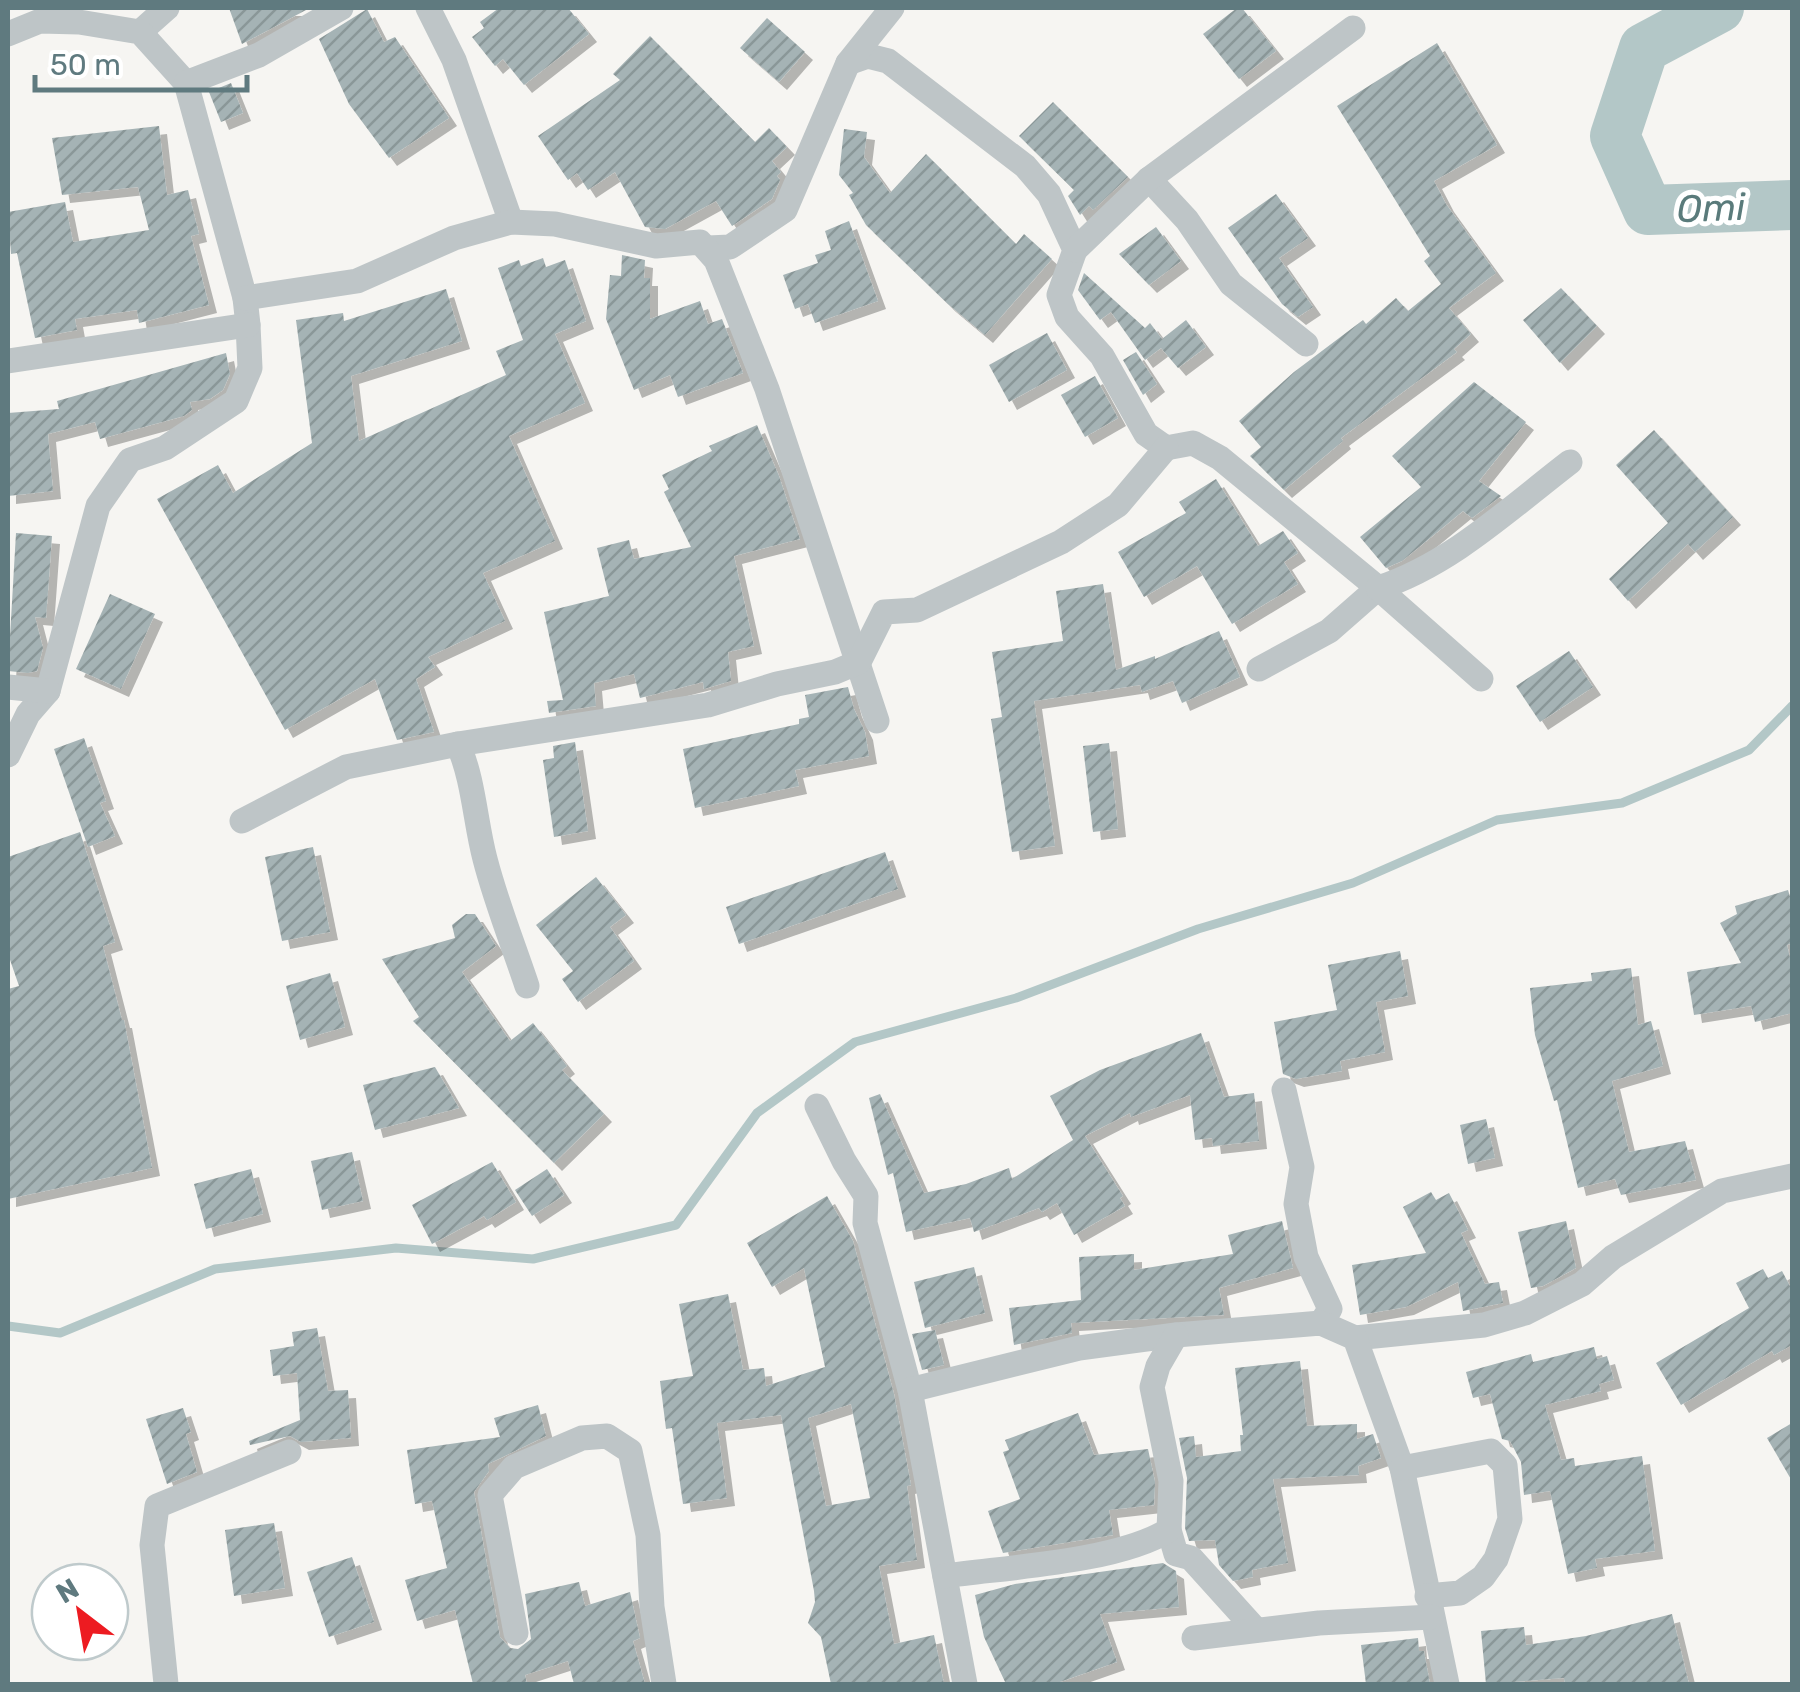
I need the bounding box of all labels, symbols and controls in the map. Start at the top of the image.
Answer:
scale bar [35,30,248,92]
text: 50 m [50,47,121,83]
water label: Omi [1676,184,1747,232]
north arrow [30,1562,130,1662]
text: N [50,1572,85,1610]

